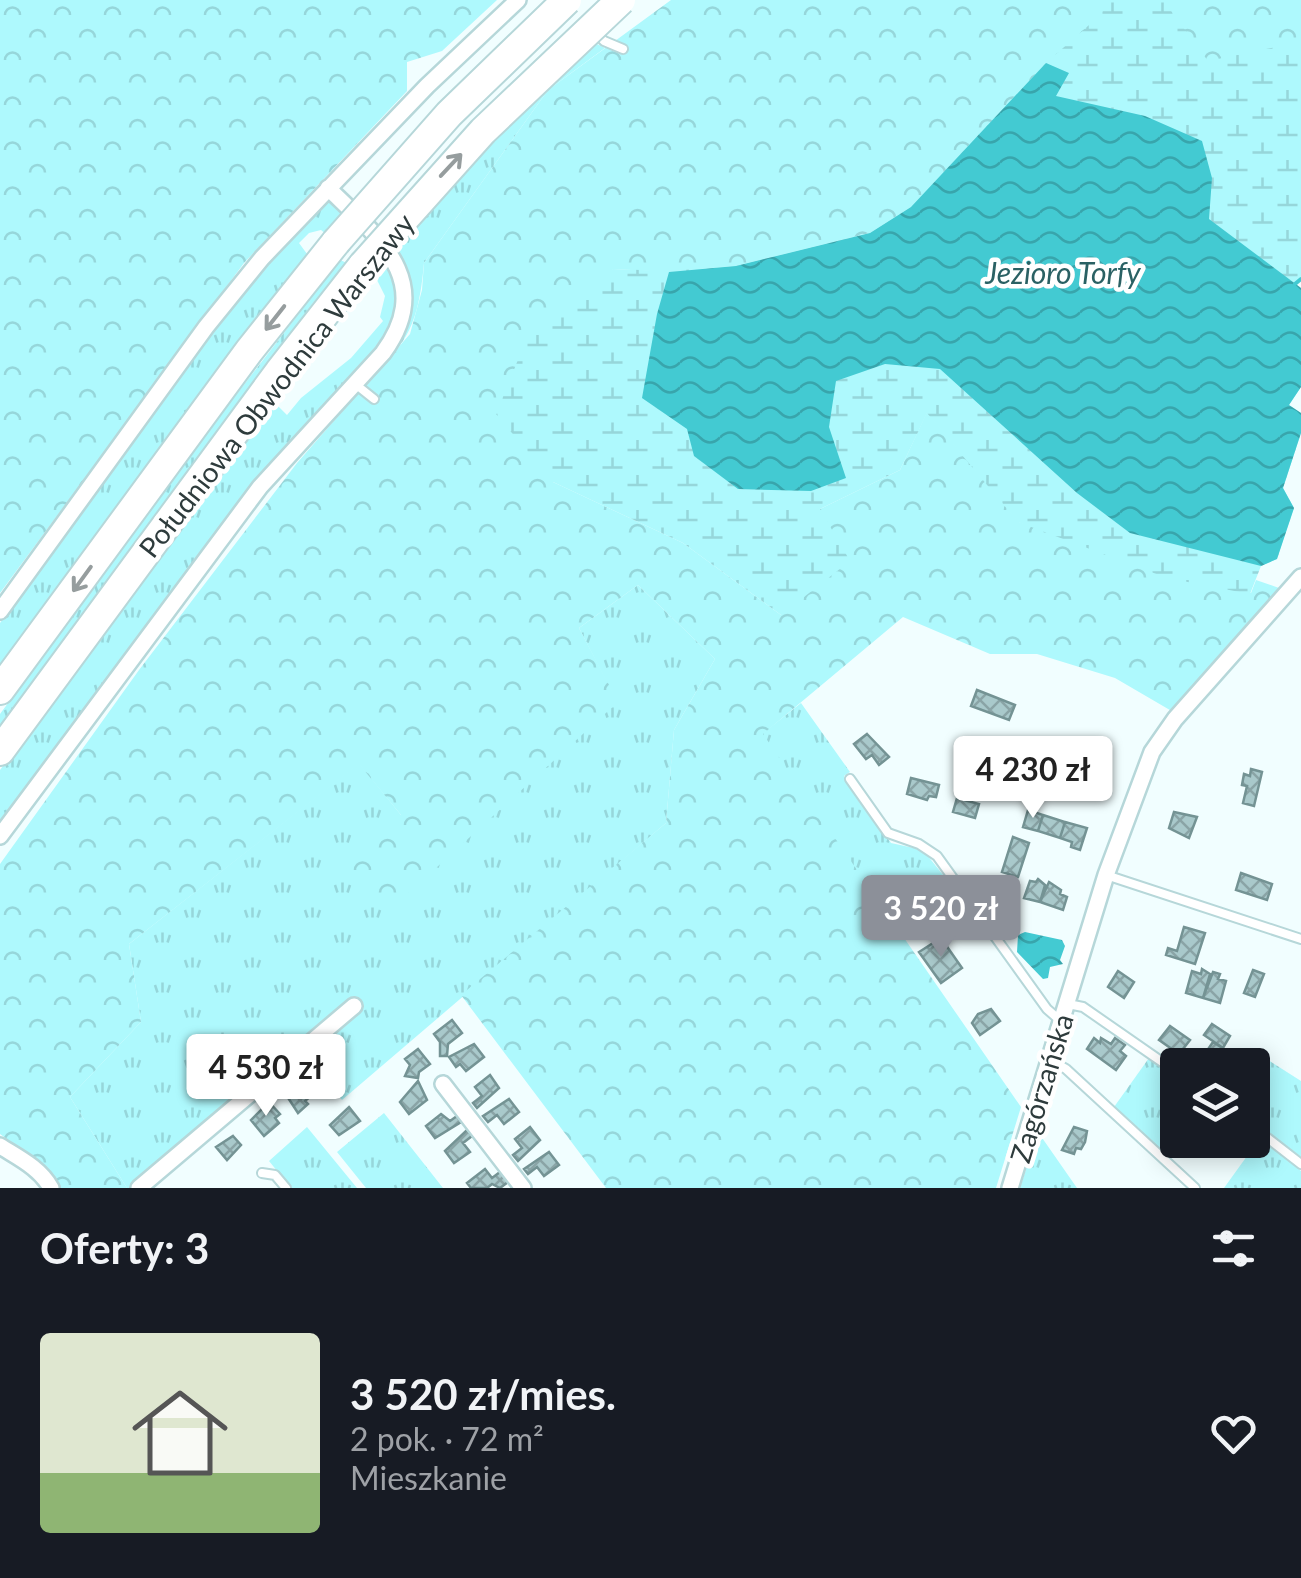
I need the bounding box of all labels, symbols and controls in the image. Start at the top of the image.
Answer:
one-way arrow [439,153,462,178]
street label: Południowa Obwodnica Warszawy [131,206,421,564]
water label: Jezioro Torfy [984,254,1141,290]
one-way arrow [264,304,286,330]
one-way arrow [71,565,92,592]
pin: 4 230 zł [930,736,1136,821]
text: 4 230 zł [975,749,1091,788]
pin: 3 520 zł [838,875,1044,960]
text: 3 520 zł [883,888,999,927]
street label: Zagórzańska [1002,1010,1080,1166]
pin: 4 530 zł [163,1034,369,1119]
text: 4 530 zł [208,1047,324,1086]
map controls [1160,1048,1270,1158]
button: layers [1160,1048,1270,1158]
icon: filters [1206,1221,1261,1276]
text: Oferty: 3 [40,1223,209,1273]
text: 3 520 zł/mies. [350,1369,616,1419]
icon: home [120,1373,240,1493]
icon: heart [1206,1406,1261,1461]
text: 2 pok. · 72 m² [350,1419,544,1458]
text: Mieszkanie [350,1458,507,1497]

